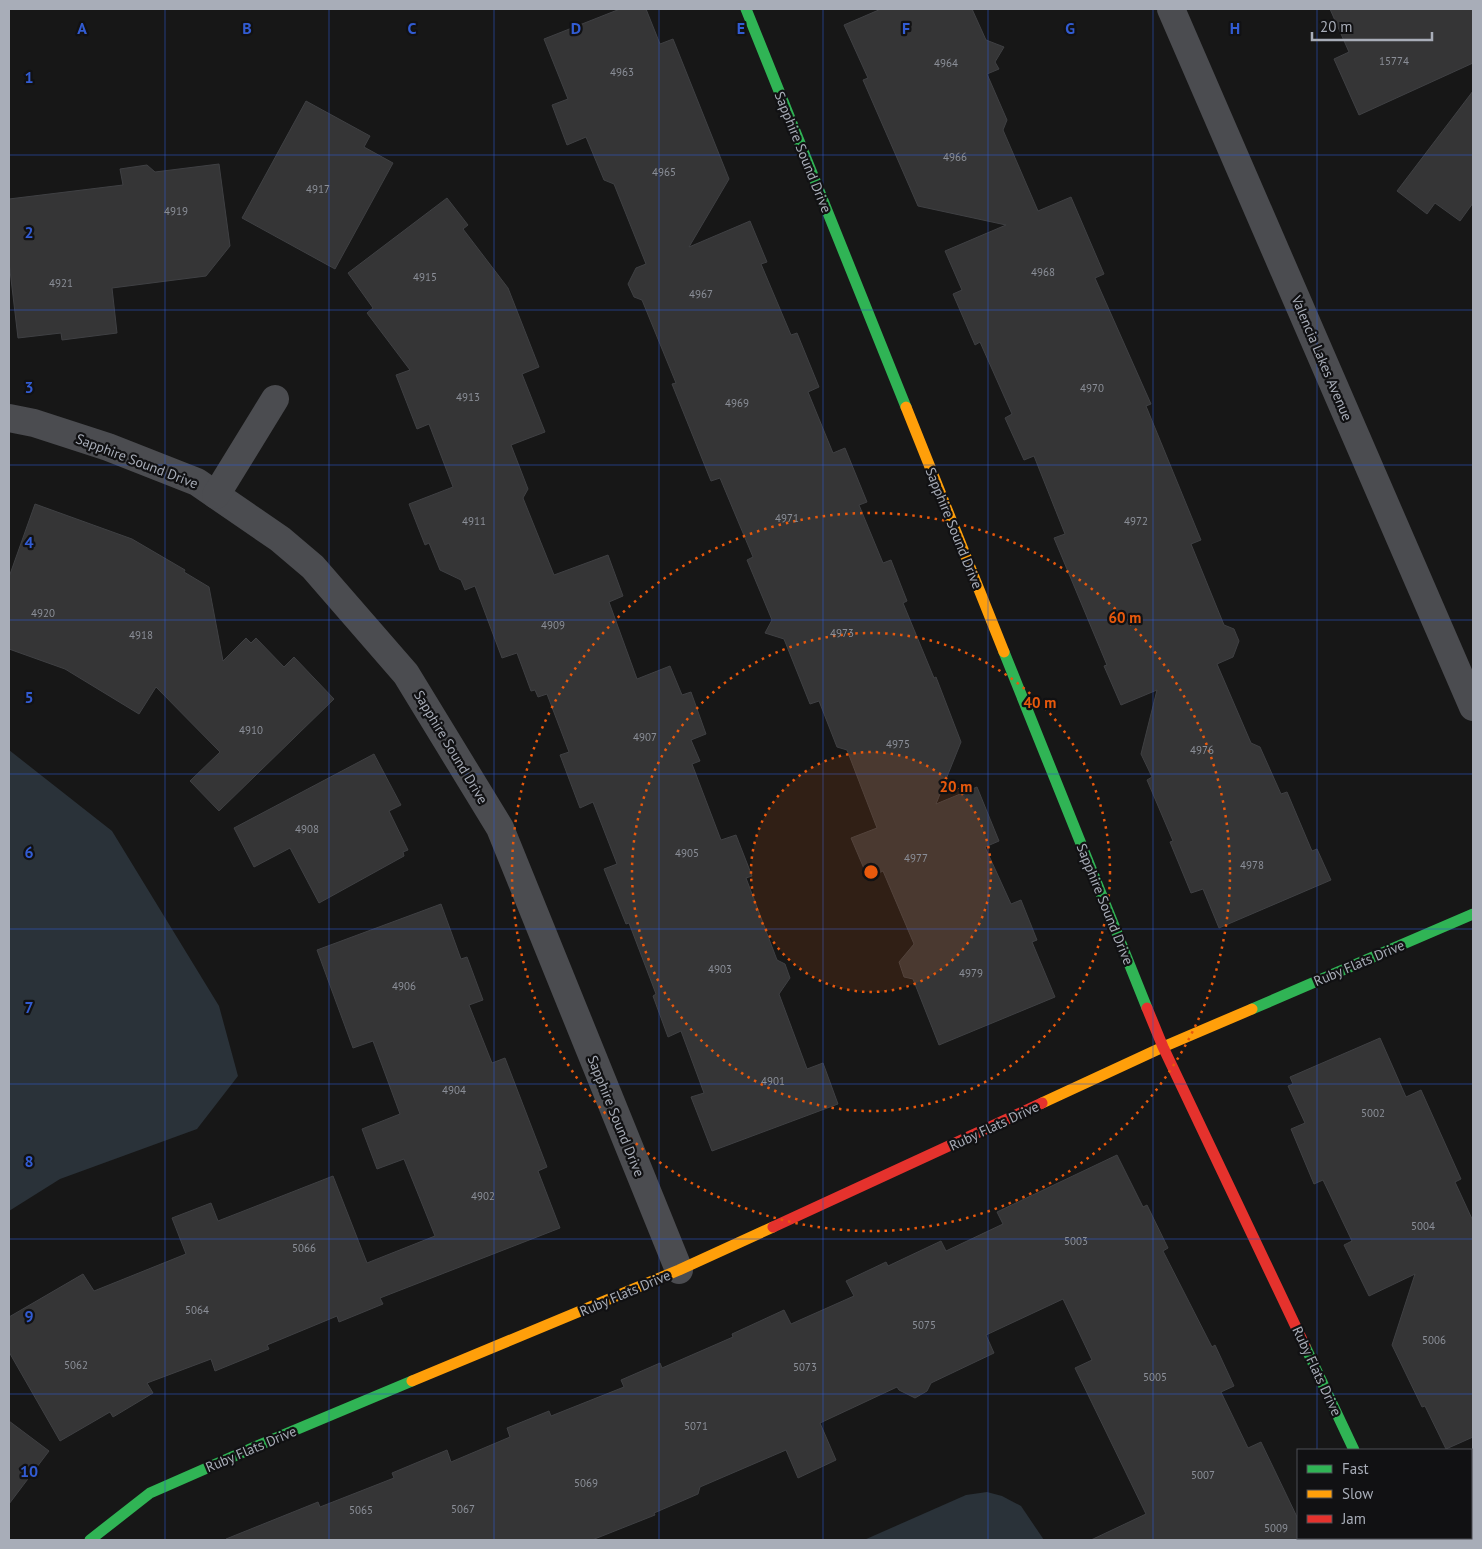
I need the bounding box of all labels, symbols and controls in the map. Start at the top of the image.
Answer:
scale bar [1312,10,1432,42]
text: 20 m [1320,17,1353,36]
text: A [77,18,87,38]
text: B [242,18,252,38]
text: C [408,18,417,38]
text: D [571,18,581,38]
text: E [737,18,745,38]
text: F [902,18,910,38]
text: G [1065,18,1075,38]
text: H [1230,18,1240,38]
house number: 15774 [1379,54,1409,68]
house number: 4964 [934,56,958,70]
house number: 4963 [610,65,634,79]
text: 1 [24,67,34,87]
street label: Sapphire Sound Drive [770,89,836,215]
house number: 4966 [943,150,967,164]
house number: 4965 [652,165,676,179]
house number: 4917 [306,182,330,196]
house number: 4919 [164,204,188,218]
text: 2 [24,222,34,242]
house number: 4968 [1031,265,1055,279]
house number: 4915 [413,270,437,284]
house number: 4921 [49,276,73,290]
house number: 4967 [689,287,713,301]
street label: Valencia Lakes Avenue [1287,292,1357,423]
text: 3 [24,377,34,397]
house number: 4970 [1080,381,1104,395]
house number: 4913 [456,390,480,404]
house number: 4969 [725,396,749,410]
street label: Sapphire Sound Drive [73,429,201,493]
street label: Sapphire Sound Drive [921,465,987,591]
house number: 4971 [775,511,799,525]
house number: 4911 [462,514,486,528]
house number: 4972 [1124,514,1148,528]
text: 4 [24,532,34,552]
house number: 4920 [31,606,55,620]
text: 60 m [1109,608,1141,627]
house number: 4909 [541,618,565,632]
house number: 4973 [830,626,854,640]
house number: 4918 [129,628,153,642]
text: 5 [24,687,34,707]
street label: Sapphire Sound Drive [410,687,492,807]
text: 40 m [1024,693,1056,712]
house number: 4910 [239,723,263,737]
house number: 4907 [633,730,657,744]
house number: 4975 [886,737,910,751]
house number: 4976 [1190,743,1214,757]
text: 20 m [940,777,972,796]
house number: 4908 [295,822,319,836]
street label: Sapphire Sound Drive [1072,841,1138,967]
text: 6 [24,842,34,862]
house number: 4905 [675,846,699,860]
house number: 4977 [904,851,928,865]
house number: 4978 [1240,858,1264,872]
centre of rings [862,863,880,881]
street label: Ruby Flats Drive [1311,936,1407,990]
house number: 4903 [708,962,732,976]
house number: 4979 [959,966,983,980]
house number: 4906 [392,979,416,993]
text: 7 [24,997,34,1017]
street label: Sapphire Sound Drive [583,1053,649,1179]
house number: 4901 [761,1074,785,1088]
house number: 4904 [442,1083,466,1097]
street label: Ruby Flats Drive [946,1097,1042,1155]
house number: 5002 [1361,1106,1385,1120]
text: 8 [24,1151,34,1171]
house number: 4902 [471,1189,495,1203]
house number: 5004 [1411,1219,1435,1233]
house number: 5003 [1064,1234,1088,1248]
house number: 5066 [292,1241,316,1255]
street label: Ruby Flats Drive [577,1266,673,1320]
house number: 5064 [185,1303,209,1317]
text: 9 [24,1306,34,1326]
house number: 5075 [912,1318,936,1332]
street label: Ruby Flats Drive [1288,1323,1346,1419]
house number: 5006 [1422,1333,1446,1347]
house number: 5062 [64,1358,88,1372]
house number: 5073 [793,1360,817,1374]
house number: 5005 [1143,1370,1167,1384]
house number: 5071 [684,1419,708,1433]
street label: Ruby Flats Drive [203,1422,299,1476]
legend [1297,1449,1472,1539]
text: Fast [1342,1459,1369,1478]
text: 10 [20,1461,38,1481]
house number: 5007 [1191,1468,1215,1482]
house number: 5069 [574,1476,598,1490]
text: Slow [1342,1484,1373,1503]
house number: 5067 [451,1502,475,1516]
house number: 5065 [349,1503,373,1517]
text: Jam [1341,1509,1366,1528]
house number: 5009 [1264,1521,1288,1535]

